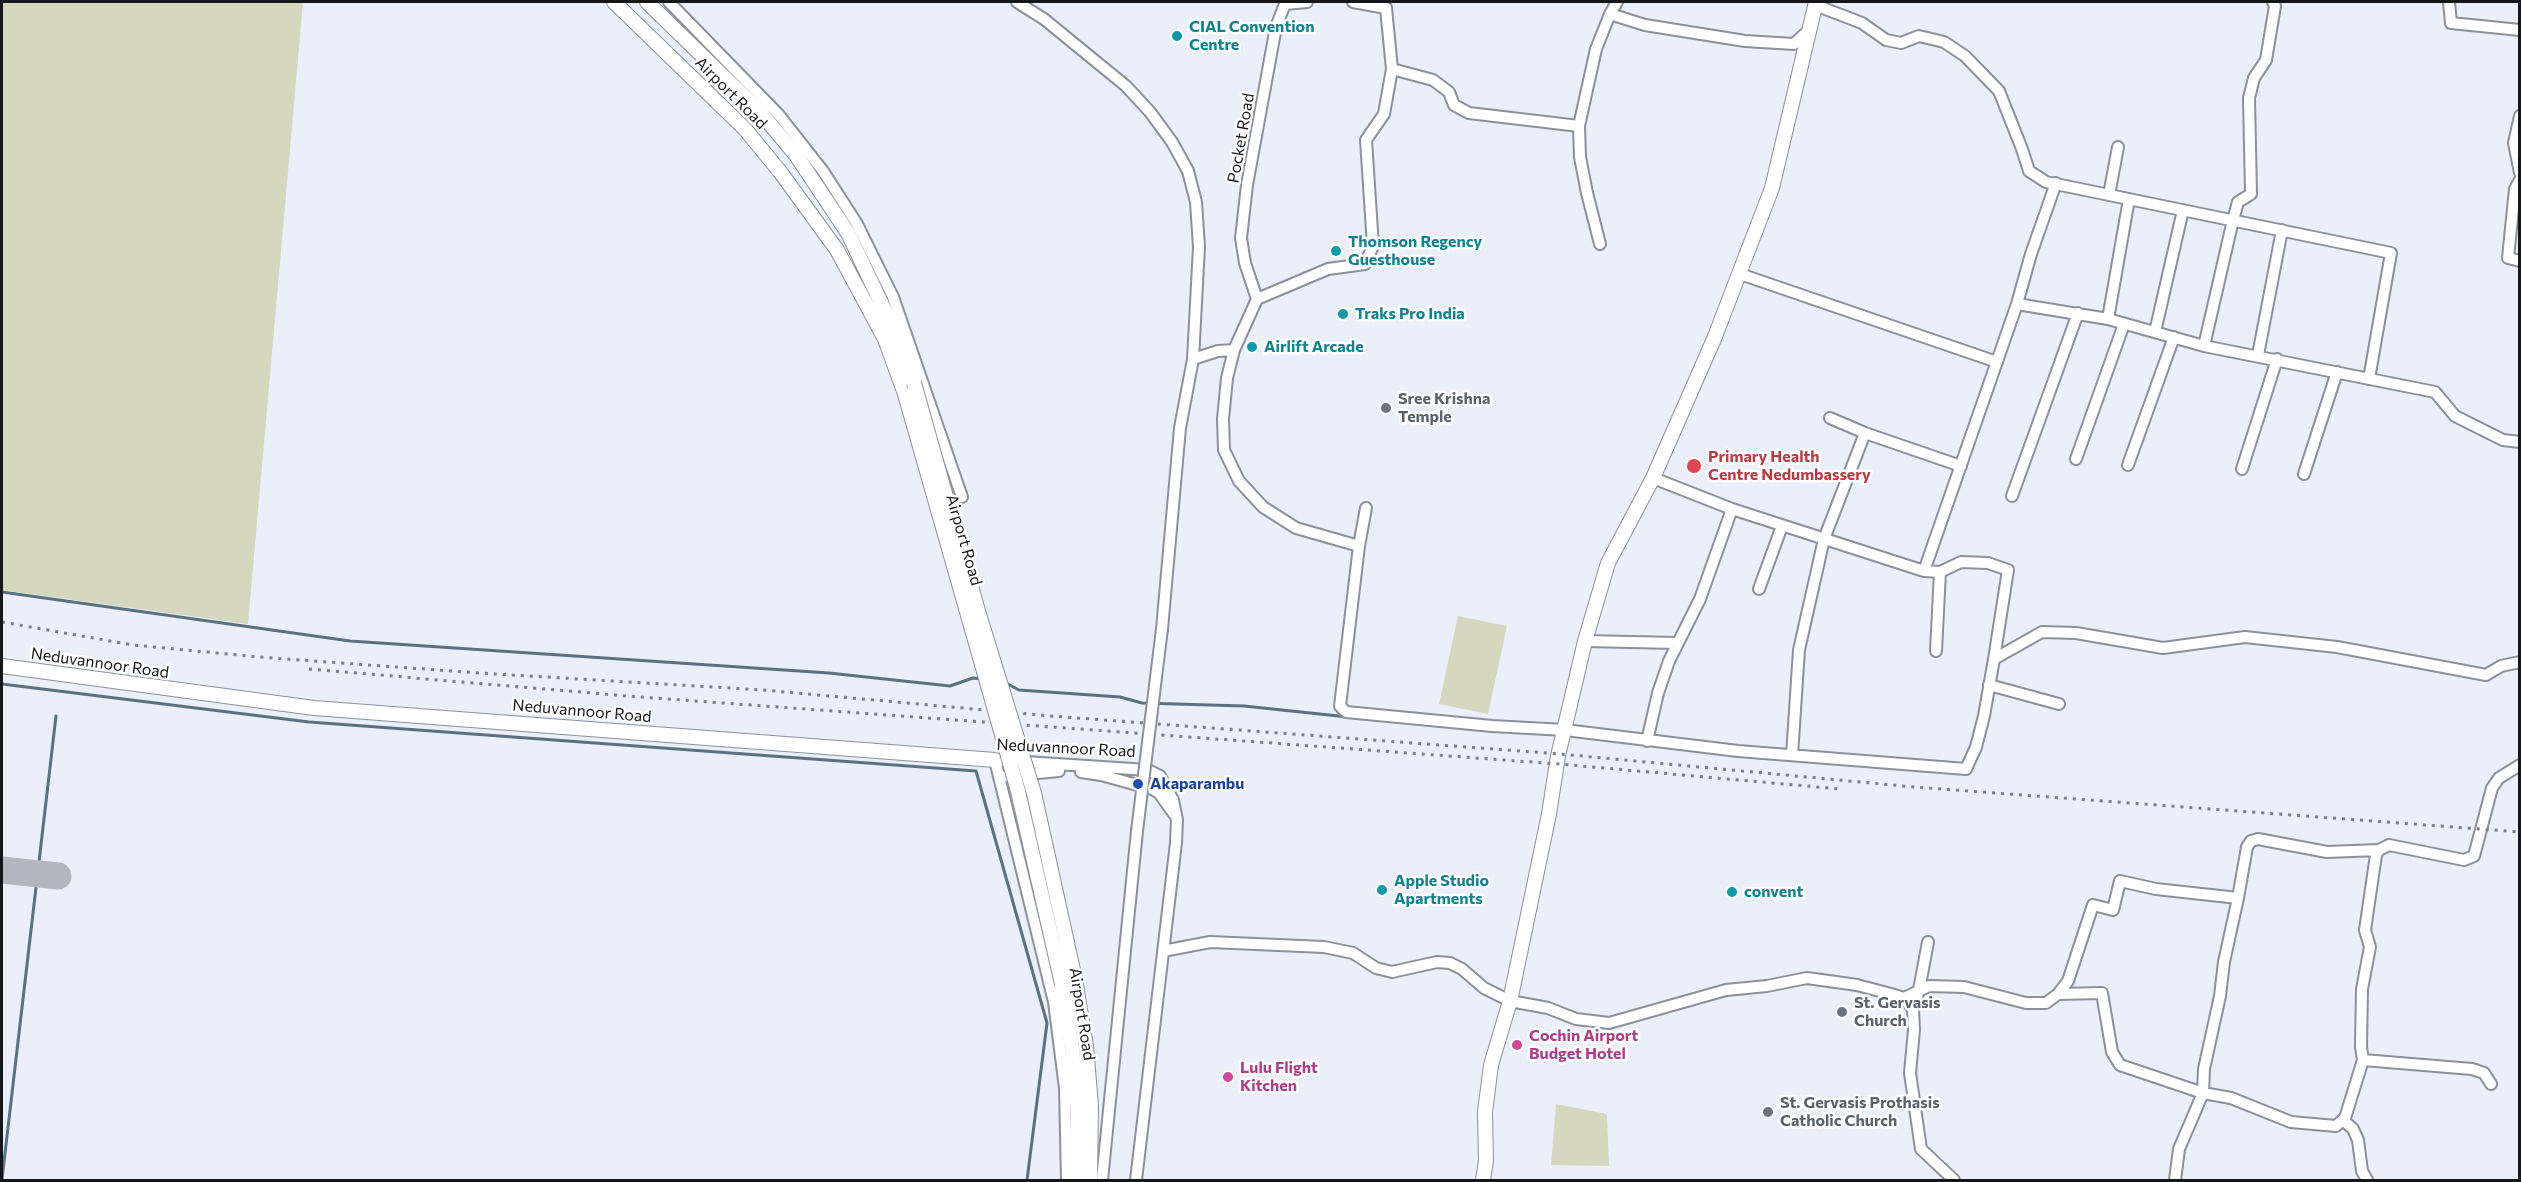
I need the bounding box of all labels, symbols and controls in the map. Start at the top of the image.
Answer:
place label: CIAL Convention Centre [1189,17,1314,55]
marker: CIAL Convention Centre [1170,29,1184,43]
street label: Airport Road [691,53,771,133]
street label: Pocket Road [1224,92,1258,184]
place label: Thomson Regency Guesthouse [1348,232,1482,270]
marker: Thomson Regency Guesthouse [1329,244,1343,258]
place label: Traks Pro India [1355,304,1465,324]
marker: Traks Pro India [1336,307,1350,321]
place label: Airlift Arcade [1264,337,1364,357]
marker: Airlift Arcade [1245,340,1259,354]
place label: Sree Krishna Temple [1398,389,1491,427]
marker: Sree Krishna Temple [1379,401,1393,415]
place label: Primary Health Centre Nedumbassery [1708,447,1871,485]
marker: Primary Health Centre Nedumbassery [1685,457,1703,475]
street label: Airport Road [942,492,986,588]
street label: Neduvannoor Road [30,644,170,682]
street label: Neduvannoor Road [512,695,652,727]
street label: Neduvannoor Road [996,735,1136,761]
place label: Akaparambu [1150,774,1244,794]
marker: Akaparambu [1131,777,1145,791]
place label: Apple Studio Apartments [1394,871,1489,909]
place label: convent [1744,882,1803,902]
marker: Apple Studio Apartments [1375,883,1389,897]
marker: convent [1725,885,1739,899]
street label: Airport Road [1065,966,1099,1062]
place label: St. Gervasis Church [1854,993,1941,1031]
marker: St. Gervasis Church [1835,1005,1849,1019]
place label: Cochin Airport Budget Hotel [1529,1026,1638,1064]
marker: Cochin Airport Budget Hotel [1510,1038,1524,1052]
place label: Lulu Flight Kitchen [1240,1058,1318,1096]
marker: Lulu Flight Kitchen [1221,1070,1235,1084]
place label: St. Gervasis Prothasis Catholic Church [1780,1093,1940,1131]
marker: St. Gervasis Prothasis Catholic Church [1761,1105,1775,1119]

